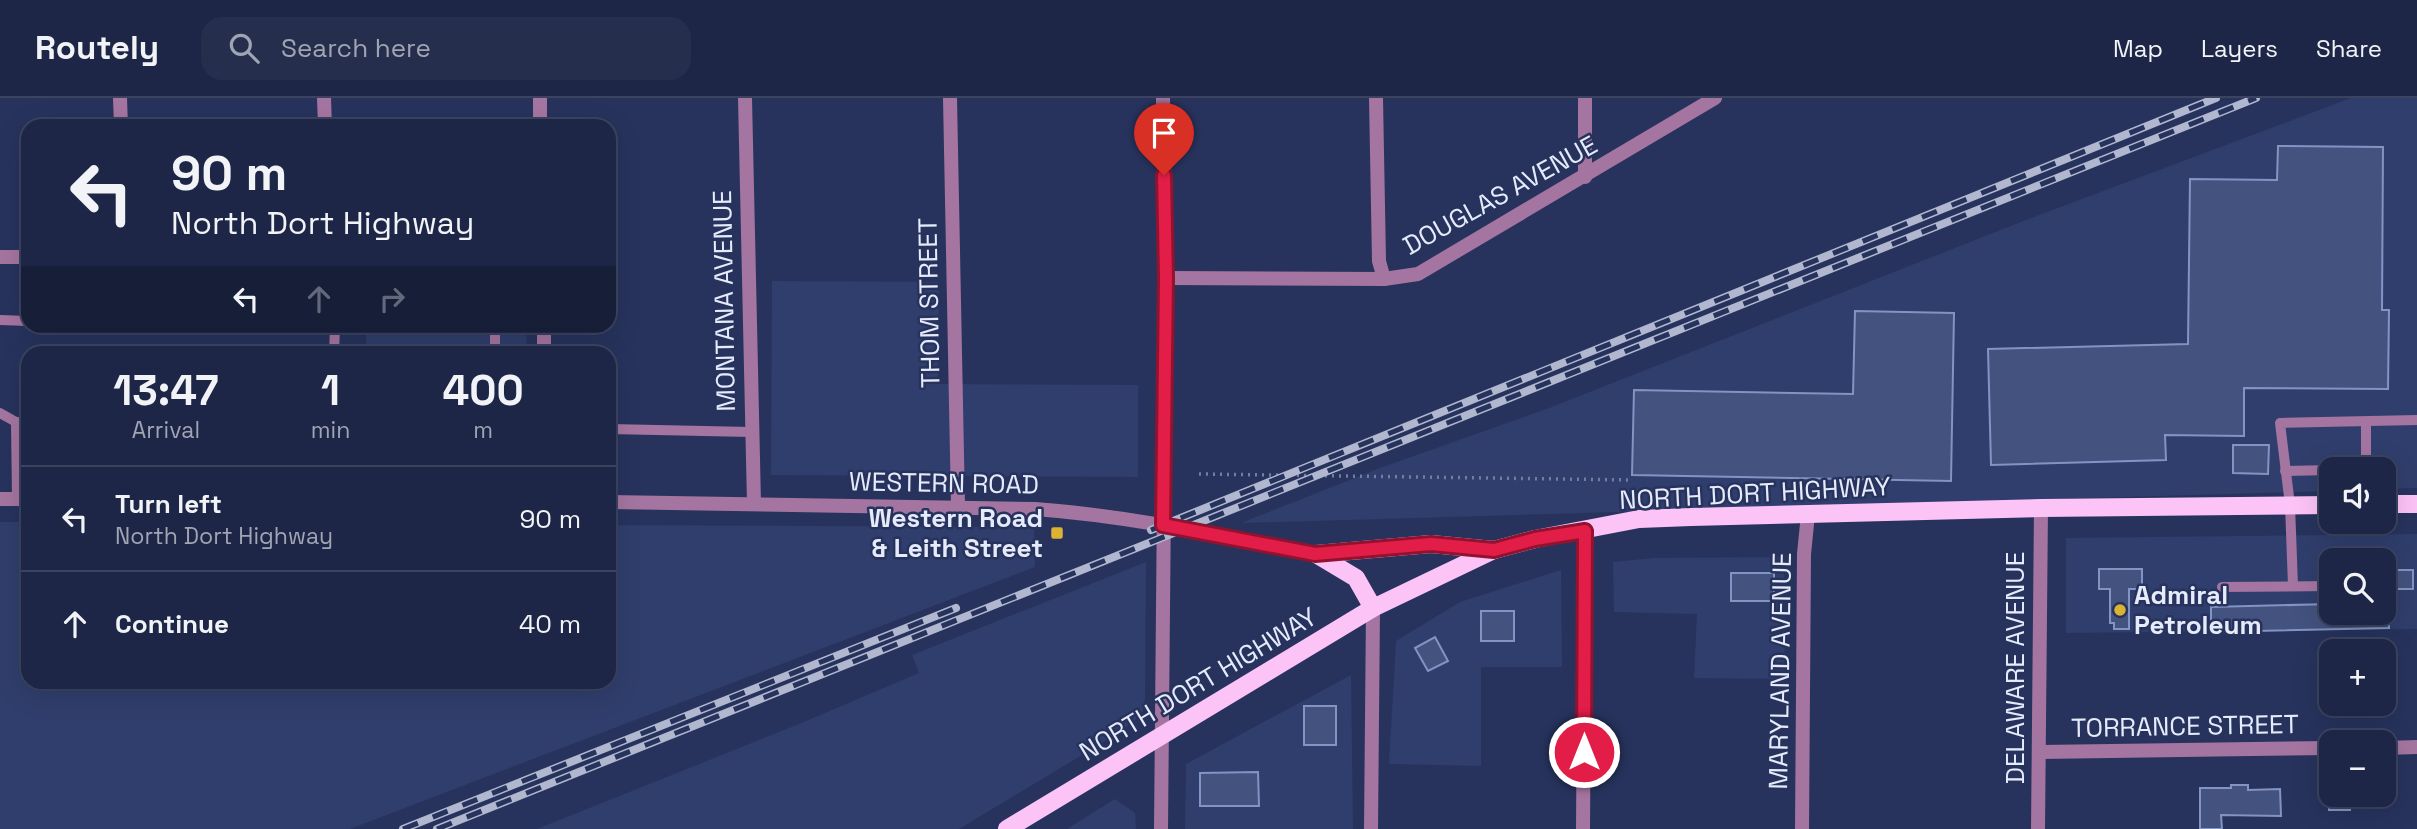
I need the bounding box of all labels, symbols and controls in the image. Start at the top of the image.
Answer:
search box [201,17,691,80]
text: Routely [35,27,159,69]
icon: search [225,29,263,67]
text: Search here [281,31,431,65]
text: Map [2113,33,2163,64]
text: Layers [2201,33,2278,64]
text: Share [2316,33,2382,64]
pin [1134,103,1194,175]
icon: arrive [1145,114,1183,152]
street label: DOUGLAS AVENUE [1397,128,1603,262]
text: 90 m [171,142,287,204]
icon: left [56,147,147,238]
street label: MONTANA AVENUE [705,190,743,412]
text: North Dort Highway [171,203,474,243]
street label: THOM STREET [911,218,947,388]
icon: left [227,280,265,318]
icon: ahead [300,280,338,318]
icon: right [373,280,411,318]
text: 13:47 [113,364,219,417]
text: 1 [321,364,340,417]
text: 400 [443,364,524,417]
text: Arrival [132,415,200,445]
text: min [311,415,350,445]
text: m [473,415,493,445]
map controls [2319,457,2396,807]
button: sound [2319,457,2396,534]
street label: WESTERN ROAD [849,464,1039,502]
street label: NORTH DORT HIGHWAY [1618,469,1892,517]
text: Turn left [115,487,222,521]
icon: left [56,500,94,538]
place label: Western Road & Leith Street [868,501,1043,565]
text: 90 m [519,502,581,536]
text: North Dort Highway [115,521,333,551]
marker: Western Road & Leith Street [1049,525,1065,541]
button: search [2319,548,2396,625]
street label: MARYLAND AVENUE [1761,552,1799,790]
street label: DELAWARE AVENUE [1998,552,2032,784]
place label: Admiral Petroleum [2134,578,2262,642]
street label: NORTH DORT HIGHWAY [1073,599,1323,769]
marker: Admiral Petroleum [2112,602,2128,618]
icon: ahead [56,605,94,643]
text: Continue [115,607,229,641]
text: 40 m [519,607,581,641]
button: + [2319,639,2396,716]
street label: TORRANCE STREET [2071,707,2299,745]
position arrow [1547,715,1621,789]
button: − [2319,730,2396,807]

